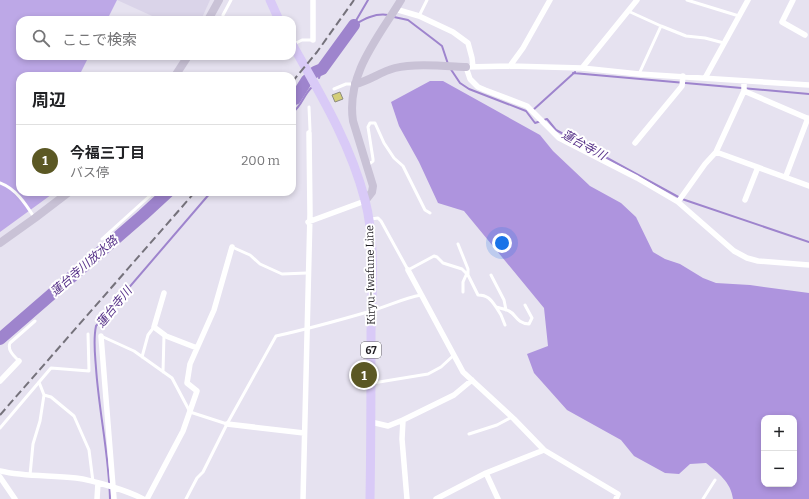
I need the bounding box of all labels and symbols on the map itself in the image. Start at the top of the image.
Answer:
water label: 蓮台寺川 [560,127,610,164]
street label: Kiryu-Iwafune Line [363,225,378,325]
water label: 蓮台寺川放水路 [48,233,121,299]
your location [492,233,512,253]
water label: 蓮台寺川 [93,282,136,330]
road number: 67 [361,342,381,358]
pin: 1 [351,360,377,390]

